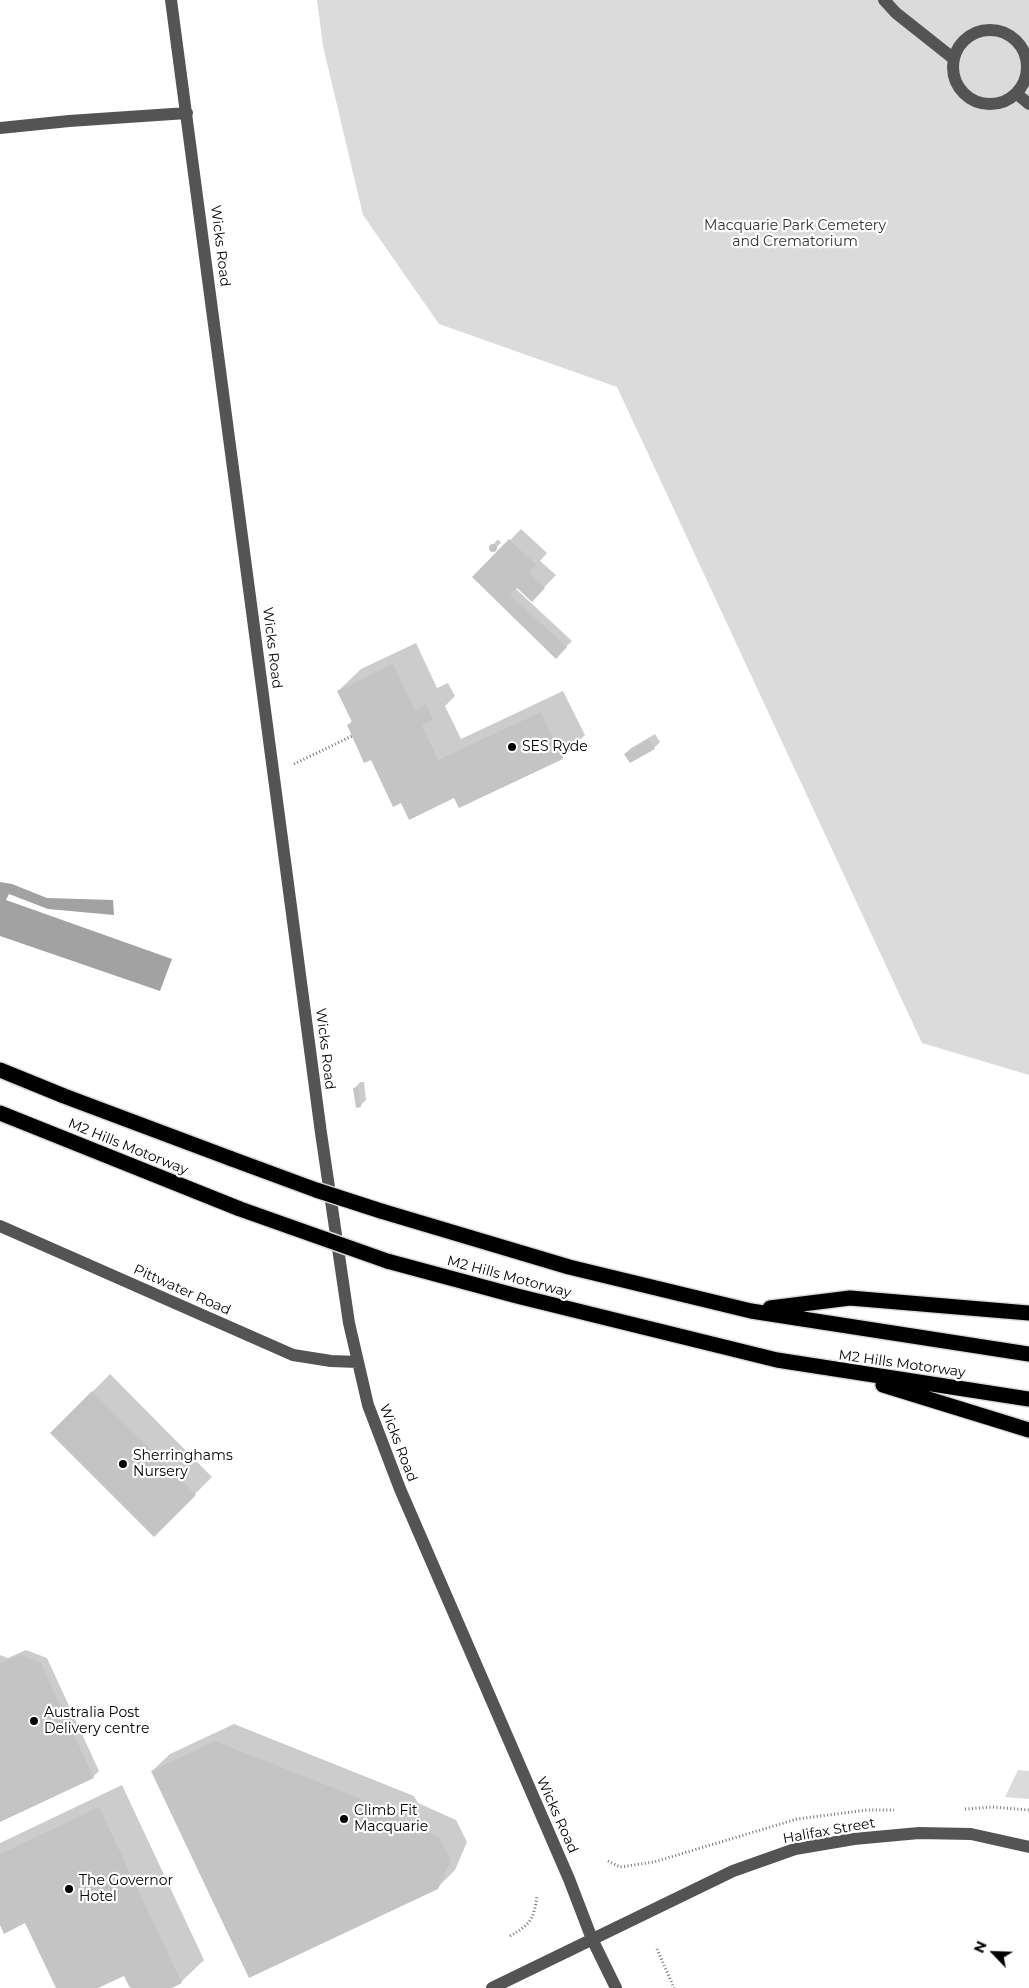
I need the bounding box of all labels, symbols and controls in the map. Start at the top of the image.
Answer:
street label: Wicks Road [207,204,233,288]
park label: Macquarie Park Cemetery and Crematorium [704,218,886,250]
street label: Wicks Road [259,606,285,690]
place label: SES Ryde [522,739,588,755]
marker: SES Ryde [506,741,518,753]
street label: Wicks Road [312,1007,338,1091]
street label: M2 Hills Motorway [66,1115,190,1179]
street label: M2 Hills Motorway [445,1252,573,1302]
street label: Pittwater Road [131,1261,233,1319]
street label: M2 Hills Motorway [837,1347,967,1381]
street label: Wicks Road [375,1402,421,1484]
place label: Sherringhams Nursery [133,1448,233,1480]
marker: Sherringhams Nursery [117,1458,129,1470]
place label: Australia Post Delivery centre [44,1705,149,1738]
marker: Australia Post Delivery centre [28,1715,40,1727]
street label: Wicks Road [533,1774,581,1856]
place label: Climb Fit Macquarie [354,1803,428,1835]
marker: Climb Fit Macquarie [338,1813,350,1825]
street label: Halifax Street [781,1815,877,1847]
place label: The Governor Hotel [79,1873,173,1905]
marker: The Governor Hotel [63,1883,75,1895]
north arrow [969,1928,1019,1978]
text: N [970,1938,991,1956]

